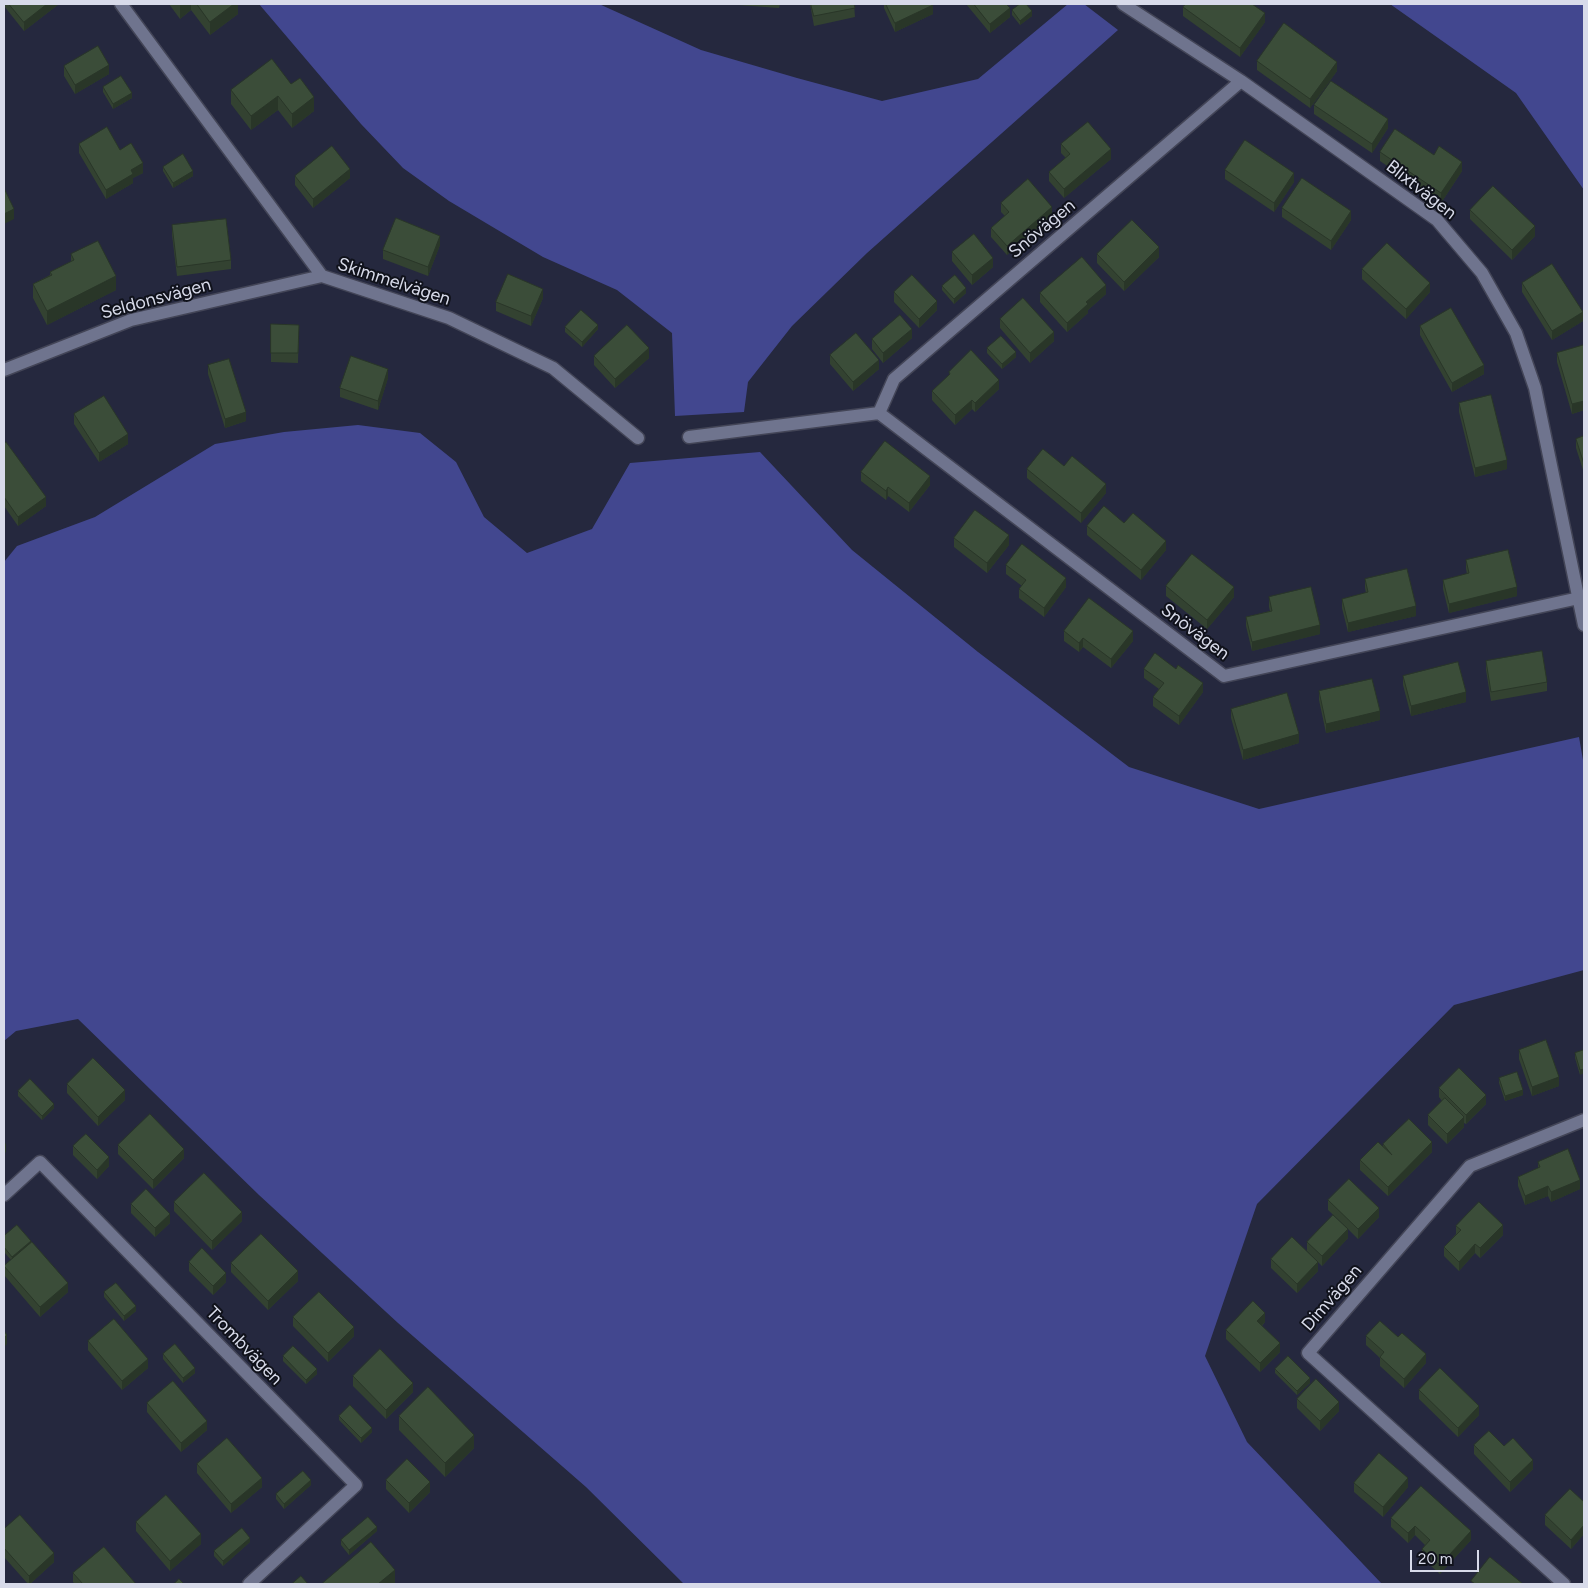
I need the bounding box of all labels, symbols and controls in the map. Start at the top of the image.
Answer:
street label: Blixtvägen [1381,156,1461,224]
street label: Snövägen [1004,195,1080,263]
street label: Skimmelvägen [335,254,453,310]
street label: Seldonsvägen [99,274,213,324]
street label: Snövägen [1156,599,1234,665]
street label: Dimvägen [1297,1260,1367,1336]
street label: Trombvägen [201,1302,287,1390]
scale bar [1413,1540,1482,1572]
text: 20 m [1418,1550,1452,1568]

